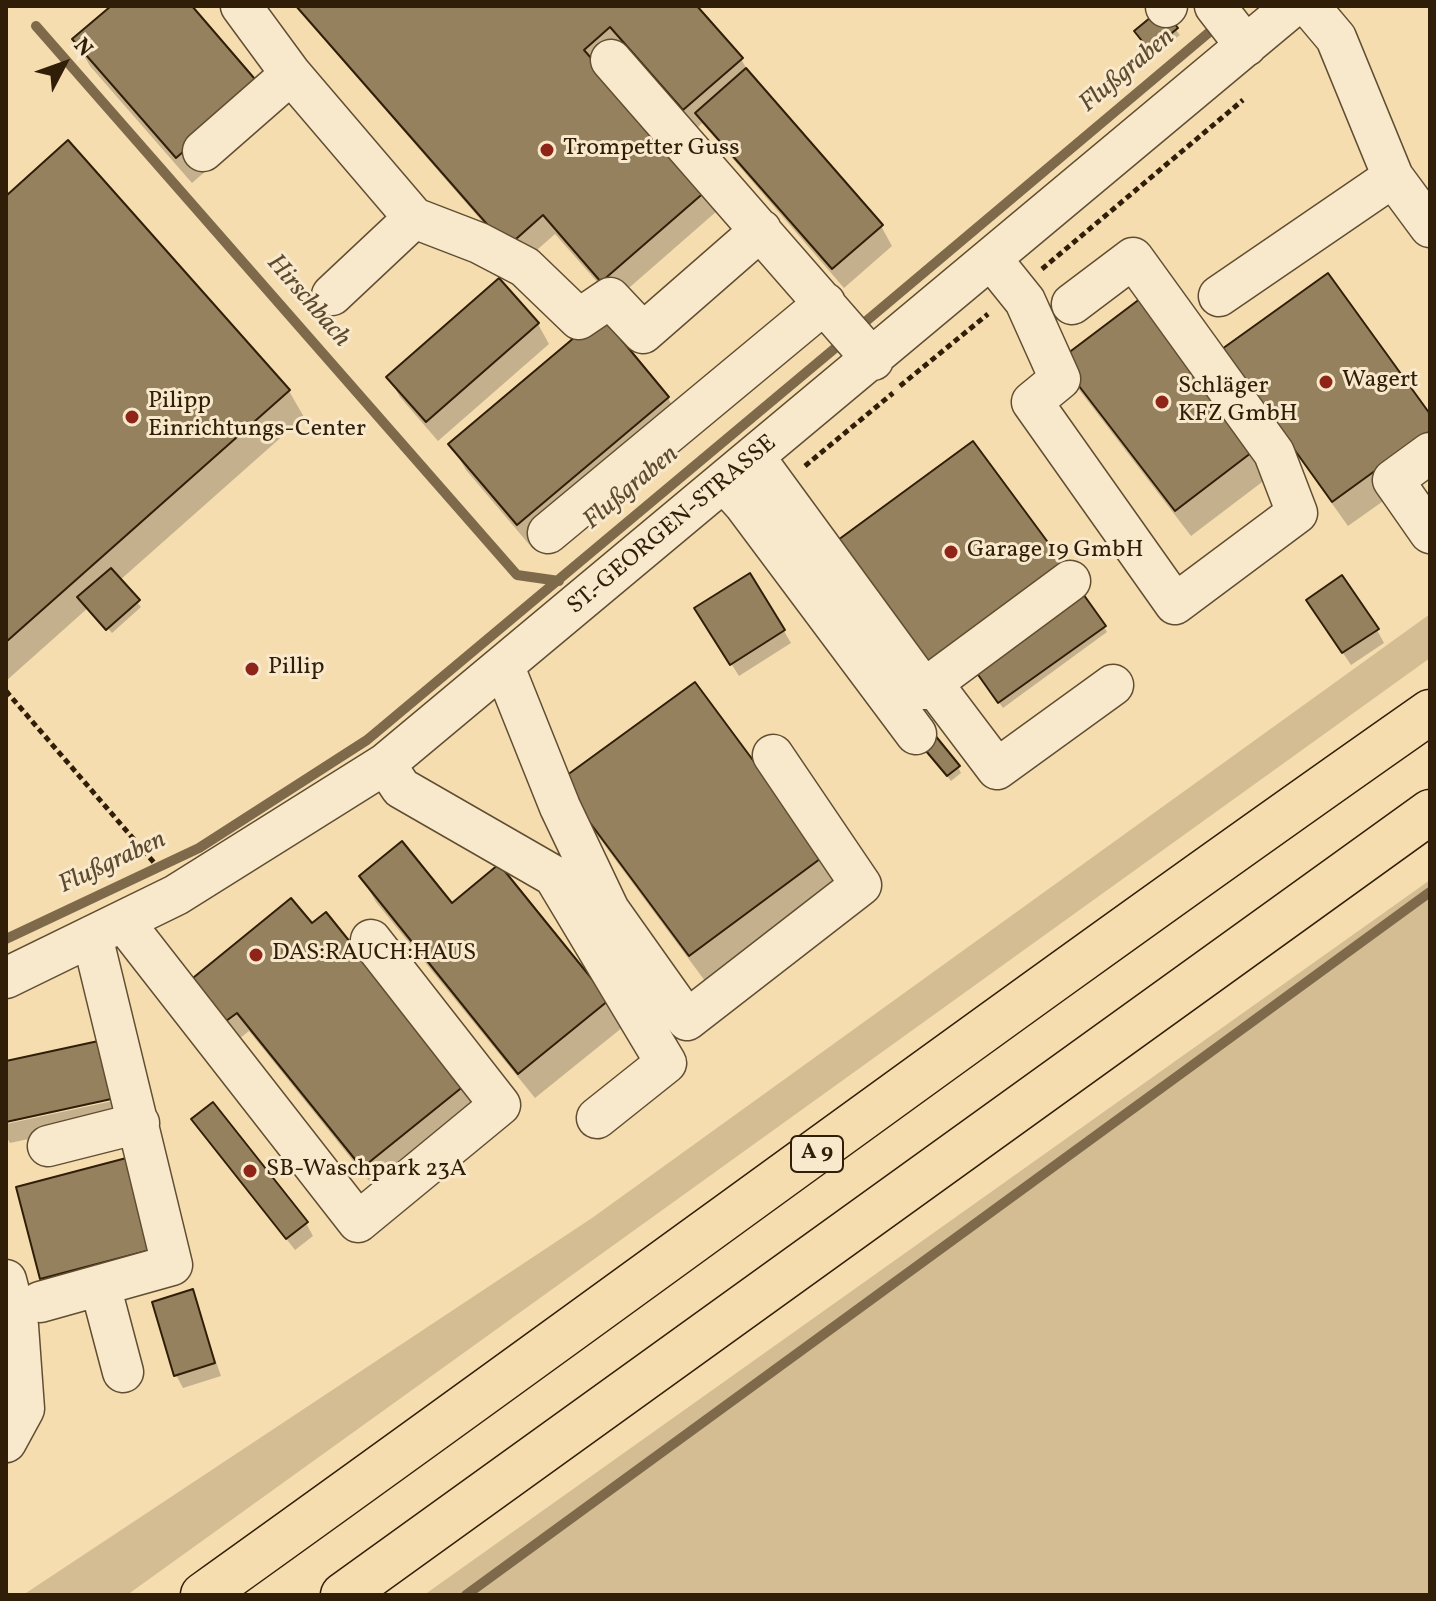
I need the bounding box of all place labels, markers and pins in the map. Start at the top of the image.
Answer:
place label: Trompetter Guss [563,136,739,164]
marker: Trompetter Guss [538,141,556,159]
place label: Wagert [1342,368,1418,396]
marker: Wagert [1317,373,1335,391]
place label: Schläger KFZ GmbH [1178,374,1298,430]
place label: Pilipp Einrichtungs-Center [148,389,366,445]
marker: Schläger KFZ GmbH [1153,393,1171,411]
marker: Pilipp Einrichtungs-Center [123,408,141,426]
place label: Garage 19 GmbH [967,538,1143,566]
marker: Garage 19 GmbH [942,543,960,561]
place label: Pillip [268,655,324,683]
marker: Pillip [243,660,261,678]
place label: DAS:RAUCH:HAUS [272,941,476,969]
marker: DAS:RAUCH:HAUS [247,946,265,964]
place label: SB-Waschpark 23A [266,1157,467,1185]
marker: SB-Waschpark 23A [241,1162,259,1180]

